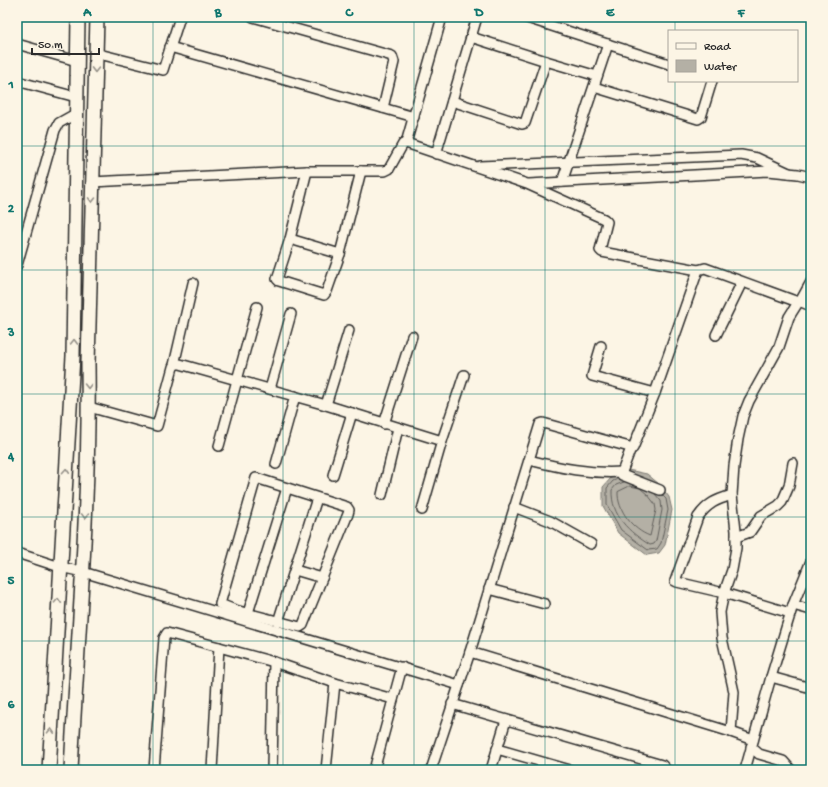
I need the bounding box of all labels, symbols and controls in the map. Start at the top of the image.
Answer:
text: A [82,6,92,21]
text: B [214,6,223,21]
text: C [344,6,354,21]
text: D [474,6,484,21]
text: E [606,6,615,21]
text: F [737,6,746,21]
scale bar [32,30,99,56]
legend [668,30,798,82]
text: 50 m [38,39,63,53]
text: Road [704,41,731,55]
text: Water [704,61,738,75]
one-way arrow [91,67,99,73]
text: 1 [7,78,14,93]
one-way arrow [88,197,96,203]
text: 2 [8,202,15,217]
text: 3 [7,326,15,341]
one-way arrow [69,339,78,345]
one-way arrow [84,383,92,389]
text: 4 [7,450,15,465]
one-way arrow [62,468,71,474]
one-way arrow [81,513,89,519]
text: 5 [8,574,15,589]
one-way arrow [54,598,63,604]
text: 6 [8,698,15,713]
one-way arrow [47,728,56,734]

